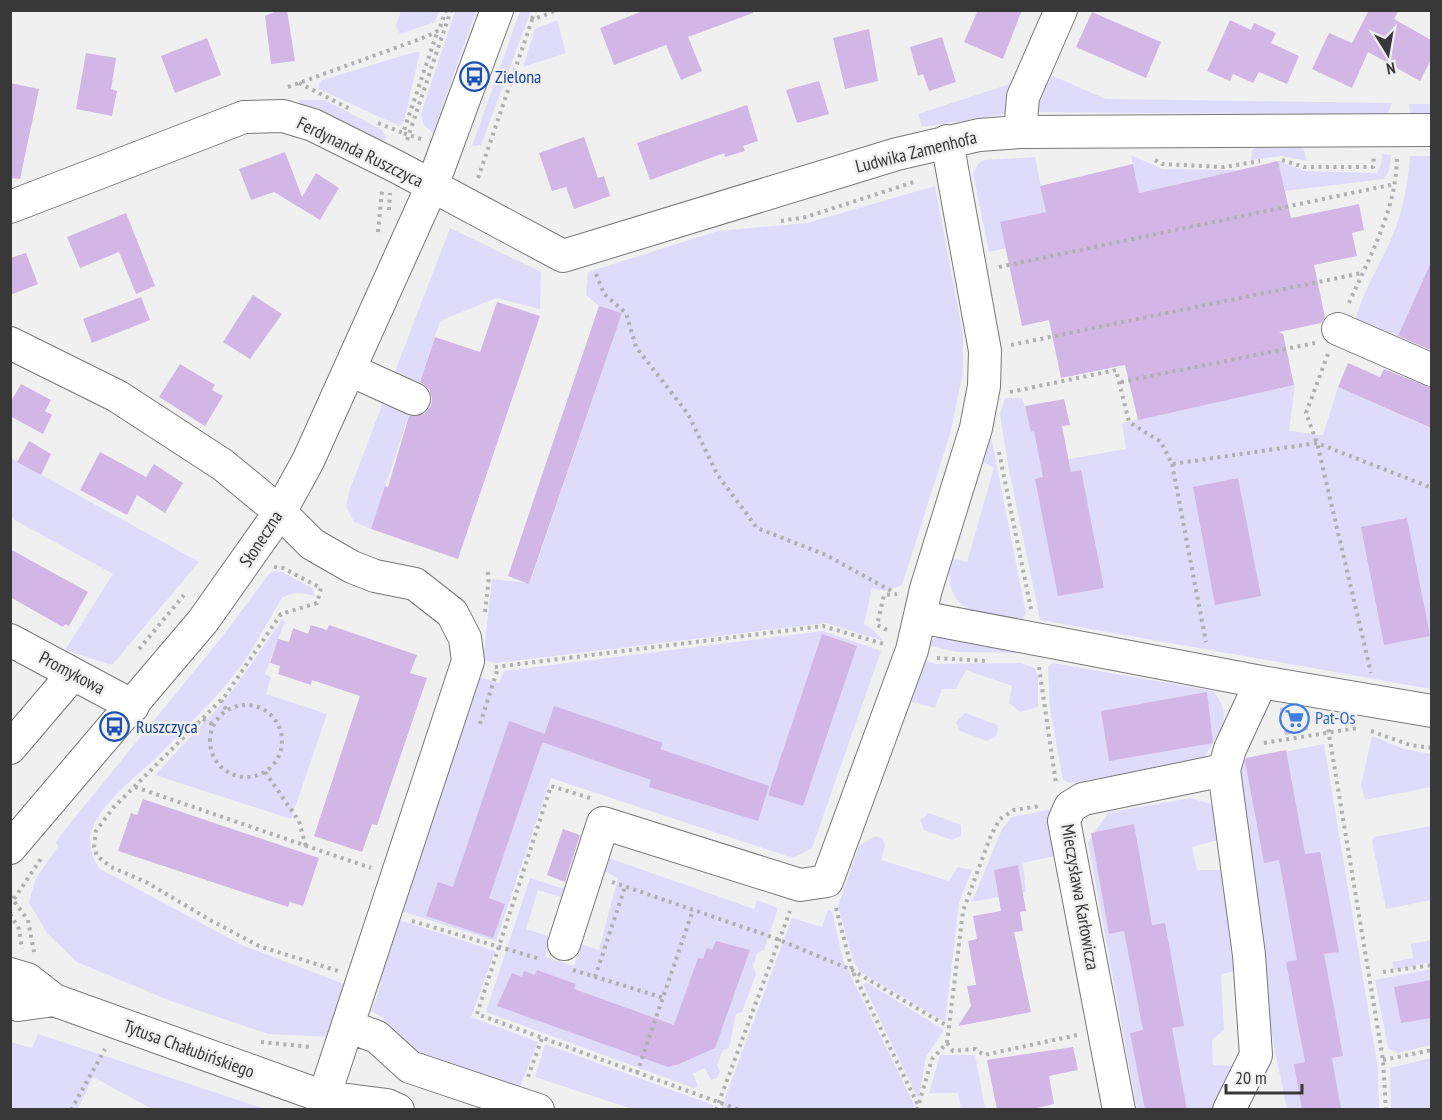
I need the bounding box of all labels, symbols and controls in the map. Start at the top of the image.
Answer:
north arrow [1358,24,1418,84]
text: N [1385,58,1397,79]
bus stop icon: Zielona [458,61,490,93]
place label: Zielona [495,65,541,88]
street label: Ferdynanda Ruszczyca [293,111,427,192]
street label: Ludwika Zamenhofa [853,125,979,178]
street label: Słoneczna [234,506,287,571]
street label: Promykowa [35,646,109,699]
supermarket icon: Pat-Os [1278,702,1310,734]
place label: Pat-Os [1315,706,1356,729]
bus stop icon: Ruszczyca [99,711,131,743]
place label: Ruszczyca [136,715,198,738]
street label: Mieczysława Karłowicza [1056,822,1105,972]
street label: Tytusa Chałubińskiego [121,1014,258,1083]
scale bar [1226,1057,1302,1095]
text: 20 m [1235,1066,1267,1089]

